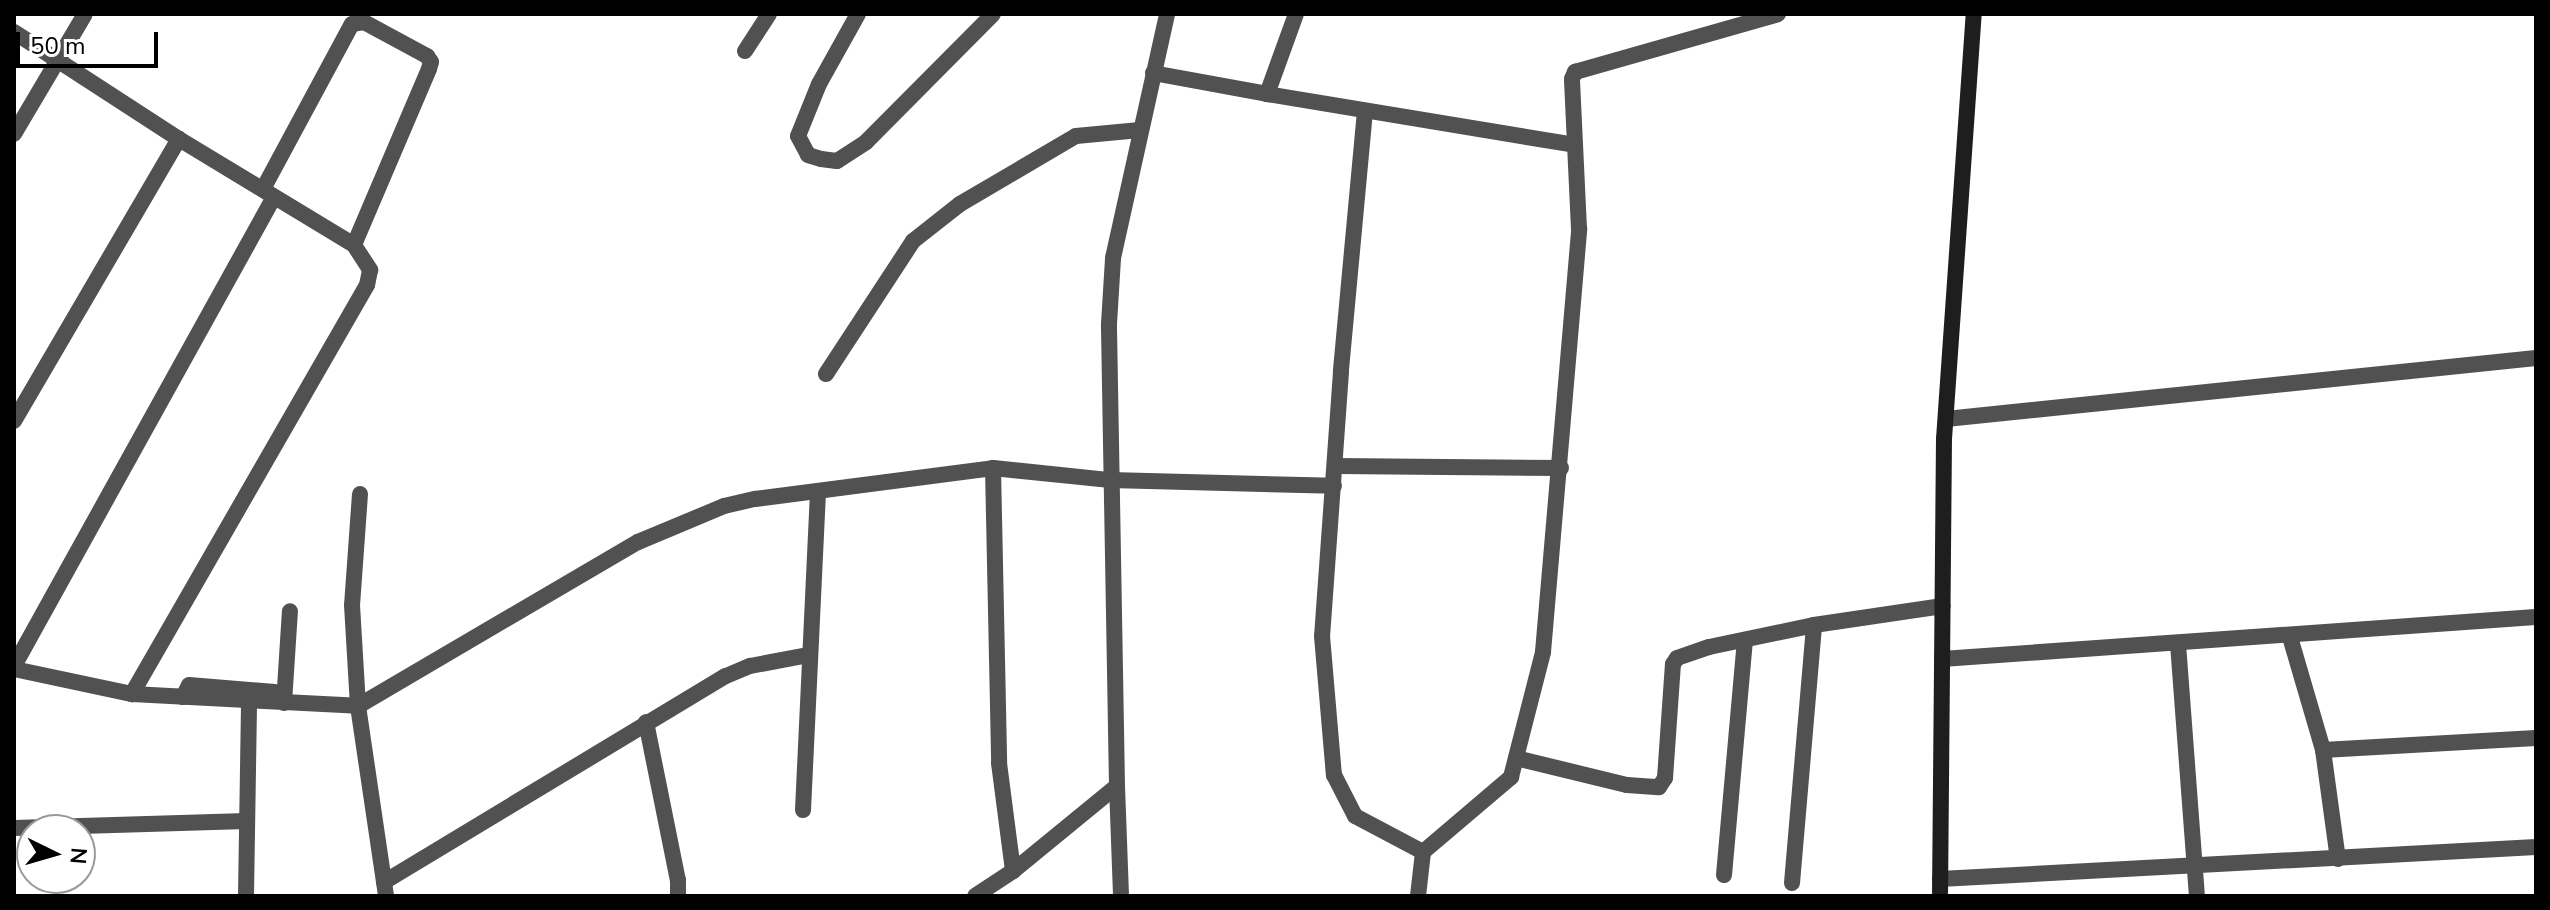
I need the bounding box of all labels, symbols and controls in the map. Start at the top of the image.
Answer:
scale bar [20,16,162,66]
text: 50 m [30,30,86,62]
north arrow [16,814,96,894]
text: N [62,846,94,865]

